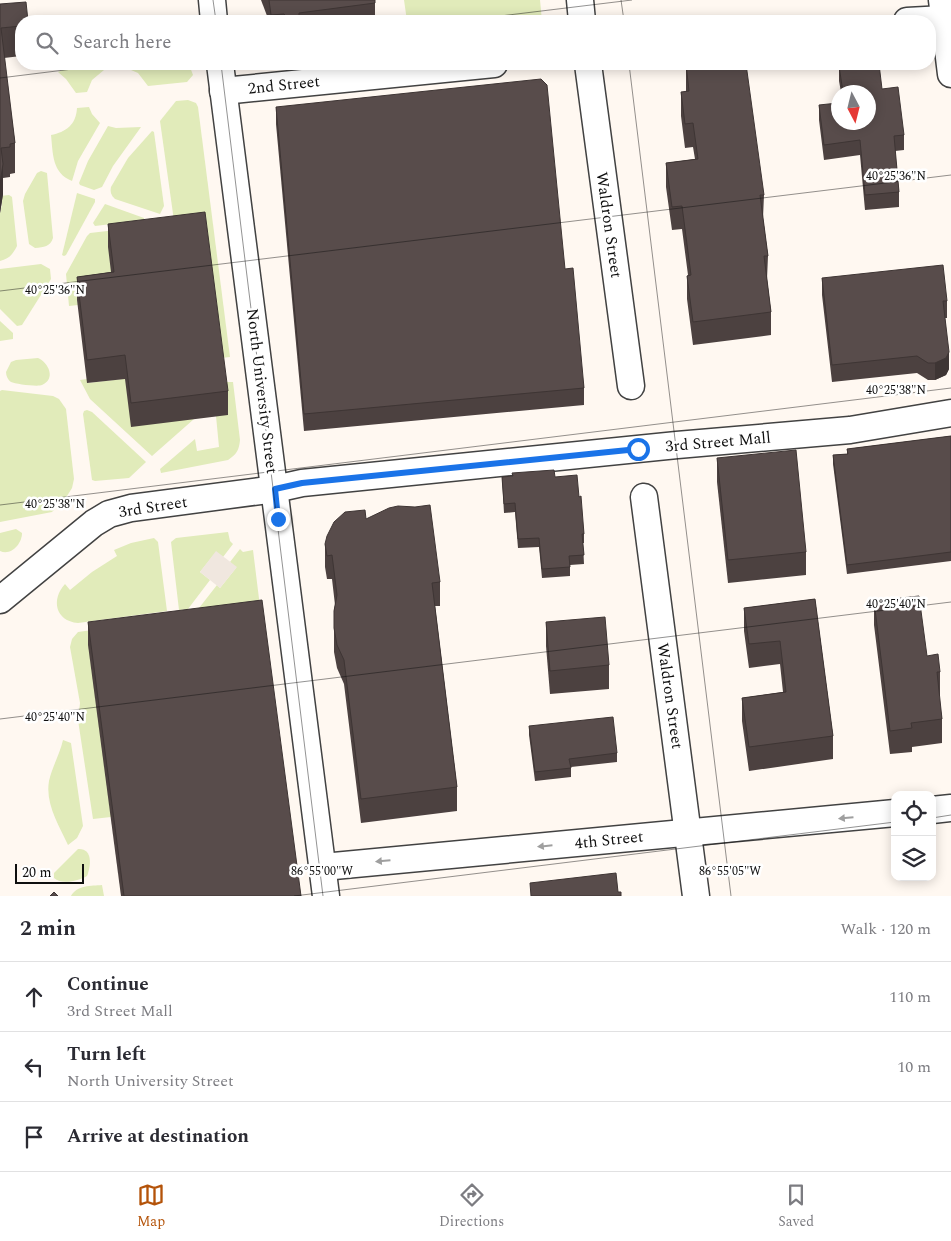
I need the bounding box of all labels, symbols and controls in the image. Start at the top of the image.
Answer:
search box [15,15,936,70]
text: Search here [73,28,172,57]
icon: search [33,29,61,57]
street label: 2nd Street [247,69,322,101]
north arrow [831,85,876,130]
text: 40°25'36"N [866,167,926,186]
street label: Waldron Street [590,170,628,280]
text: 40°25'36"N [25,281,85,300]
street label: North University Street [240,307,284,475]
text: 40°25'38"N [866,381,926,400]
street label: 3rd Street Mall [664,425,772,459]
route start [627,438,650,461]
street label: 3rd Street [117,490,189,524]
text: 40°25'38"N [25,495,85,514]
route end [267,508,290,531]
text: 40°25'40"N [866,595,926,614]
street label: Waldron Street [651,641,689,751]
text: 40°25'40"N [25,708,85,727]
map controls [891,791,936,881]
button: locate [891,791,936,836]
one-way arrow [838,814,854,822]
street label: 4th Street [573,824,645,856]
button: layers [891,836,936,881]
one-way arrow [537,842,553,850]
one-way arrow [375,857,391,865]
scale bar [15,861,84,884]
text: 20 m [22,862,52,883]
text: 86°55'00"W [291,862,353,881]
text: 86°55'05"W [699,862,761,881]
text: 2 min [20,913,76,945]
text: Walk · 120 m [840,917,931,941]
text: Continue [67,970,149,999]
icon: ahead [20,983,48,1011]
text: 110 m [889,985,931,1009]
text: 3rd Street Mall [67,999,173,1023]
text: Turn left [67,1040,146,1069]
icon: left [20,1053,48,1081]
text: 10 m [897,1055,931,1079]
text: North University Street [67,1069,234,1093]
text: Arrive at destination [67,1122,249,1151]
icon: arrive [20,1123,48,1151]
tab: Map [137,1181,165,1232]
tab: Directions [439,1181,504,1232]
tab: Saved [778,1181,814,1232]

